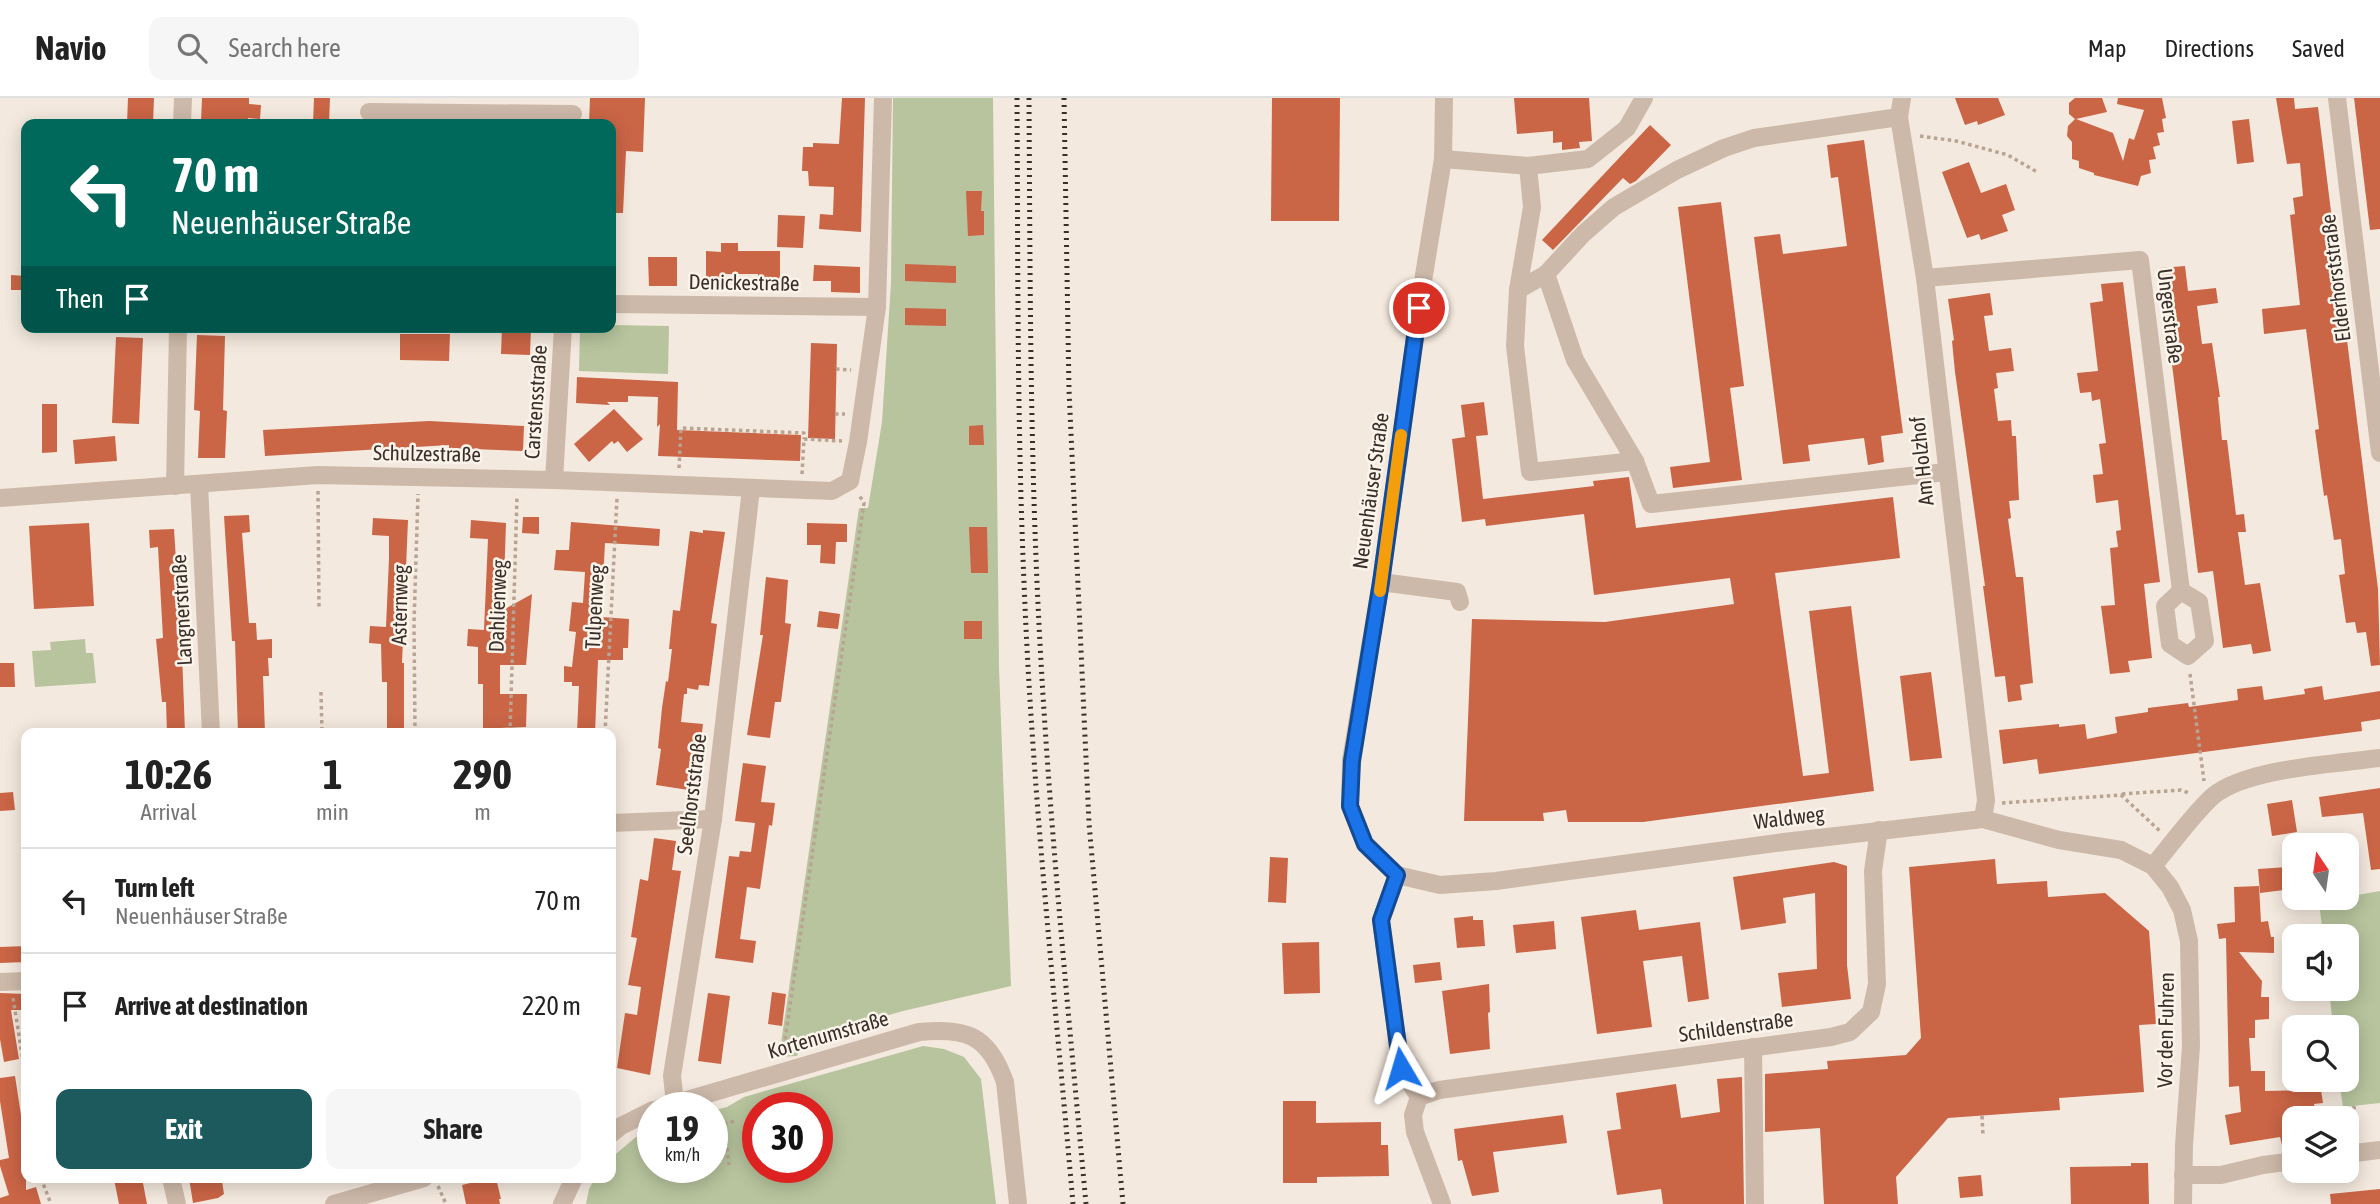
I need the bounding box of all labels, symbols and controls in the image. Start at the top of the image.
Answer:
search box [149,17,639,80]
text: Navio [35,29,107,67]
icon: search [173,29,211,67]
text: Search here [229,33,341,63]
text: Map [2088,35,2126,62]
text: Directions [2164,35,2254,62]
text: Saved [2292,35,2345,62]
text: 70 m [171,146,259,202]
icon: left [56,147,147,238]
text: Neuenhäuser Straße [171,204,411,241]
street label: Elderhorststraße [2315,213,2355,343]
street label: Ungerstraße [2153,267,2189,365]
street label: Denickestraße [688,269,800,295]
pin [1389,278,1449,338]
icon: arrive [118,280,156,318]
text: Then [56,284,104,314]
icon: arrive [1400,289,1438,327]
street label: Carstensstraße [519,344,551,460]
street label: Neuenhäuser Straße [1347,411,1393,571]
street label: Am Holzhof [1904,415,1938,507]
street label: Schulzestraße [373,440,481,466]
street label: Langnerstraße [166,554,196,666]
street label: Dahlienweg [483,559,511,653]
street label: Tulpenweg [580,564,608,650]
street label: Asternweg [386,565,412,645]
street label: Seelhorststraße [672,732,710,856]
text: 10:26 [125,750,212,798]
text: 1 [323,750,342,798]
text: 290 [453,750,512,798]
text: Arrival [140,799,197,825]
text: min [316,799,349,825]
text: m [474,799,491,825]
street label: Waldweg [1752,801,1825,833]
north arrow [2282,833,2359,910]
map controls [2282,833,2359,1183]
text: Turn left [115,873,195,903]
icon: left [56,882,94,920]
text: 70 m [534,886,581,916]
text: Neuenhäuser Straße [115,903,288,929]
button: sound [2282,924,2359,1001]
street label: Vor den Fuhren [2152,972,2178,1088]
icon: arrive [56,987,94,1025]
text: Arrive at destination [115,991,308,1021]
text: 220 m [522,991,581,1021]
street label: Kortenumstraße [764,1005,891,1063]
street label: Schildenstraße [1677,1006,1794,1046]
button: search [2282,1015,2359,1092]
position arrow [1364,1031,1438,1105]
button: Exit [56,1089,312,1169]
button: Share [326,1089,581,1169]
speed limit sign: 30 [742,1092,833,1183]
button: layers [2282,1106,2359,1183]
text: 19 [666,1108,699,1148]
text: km/h [665,1144,700,1165]

